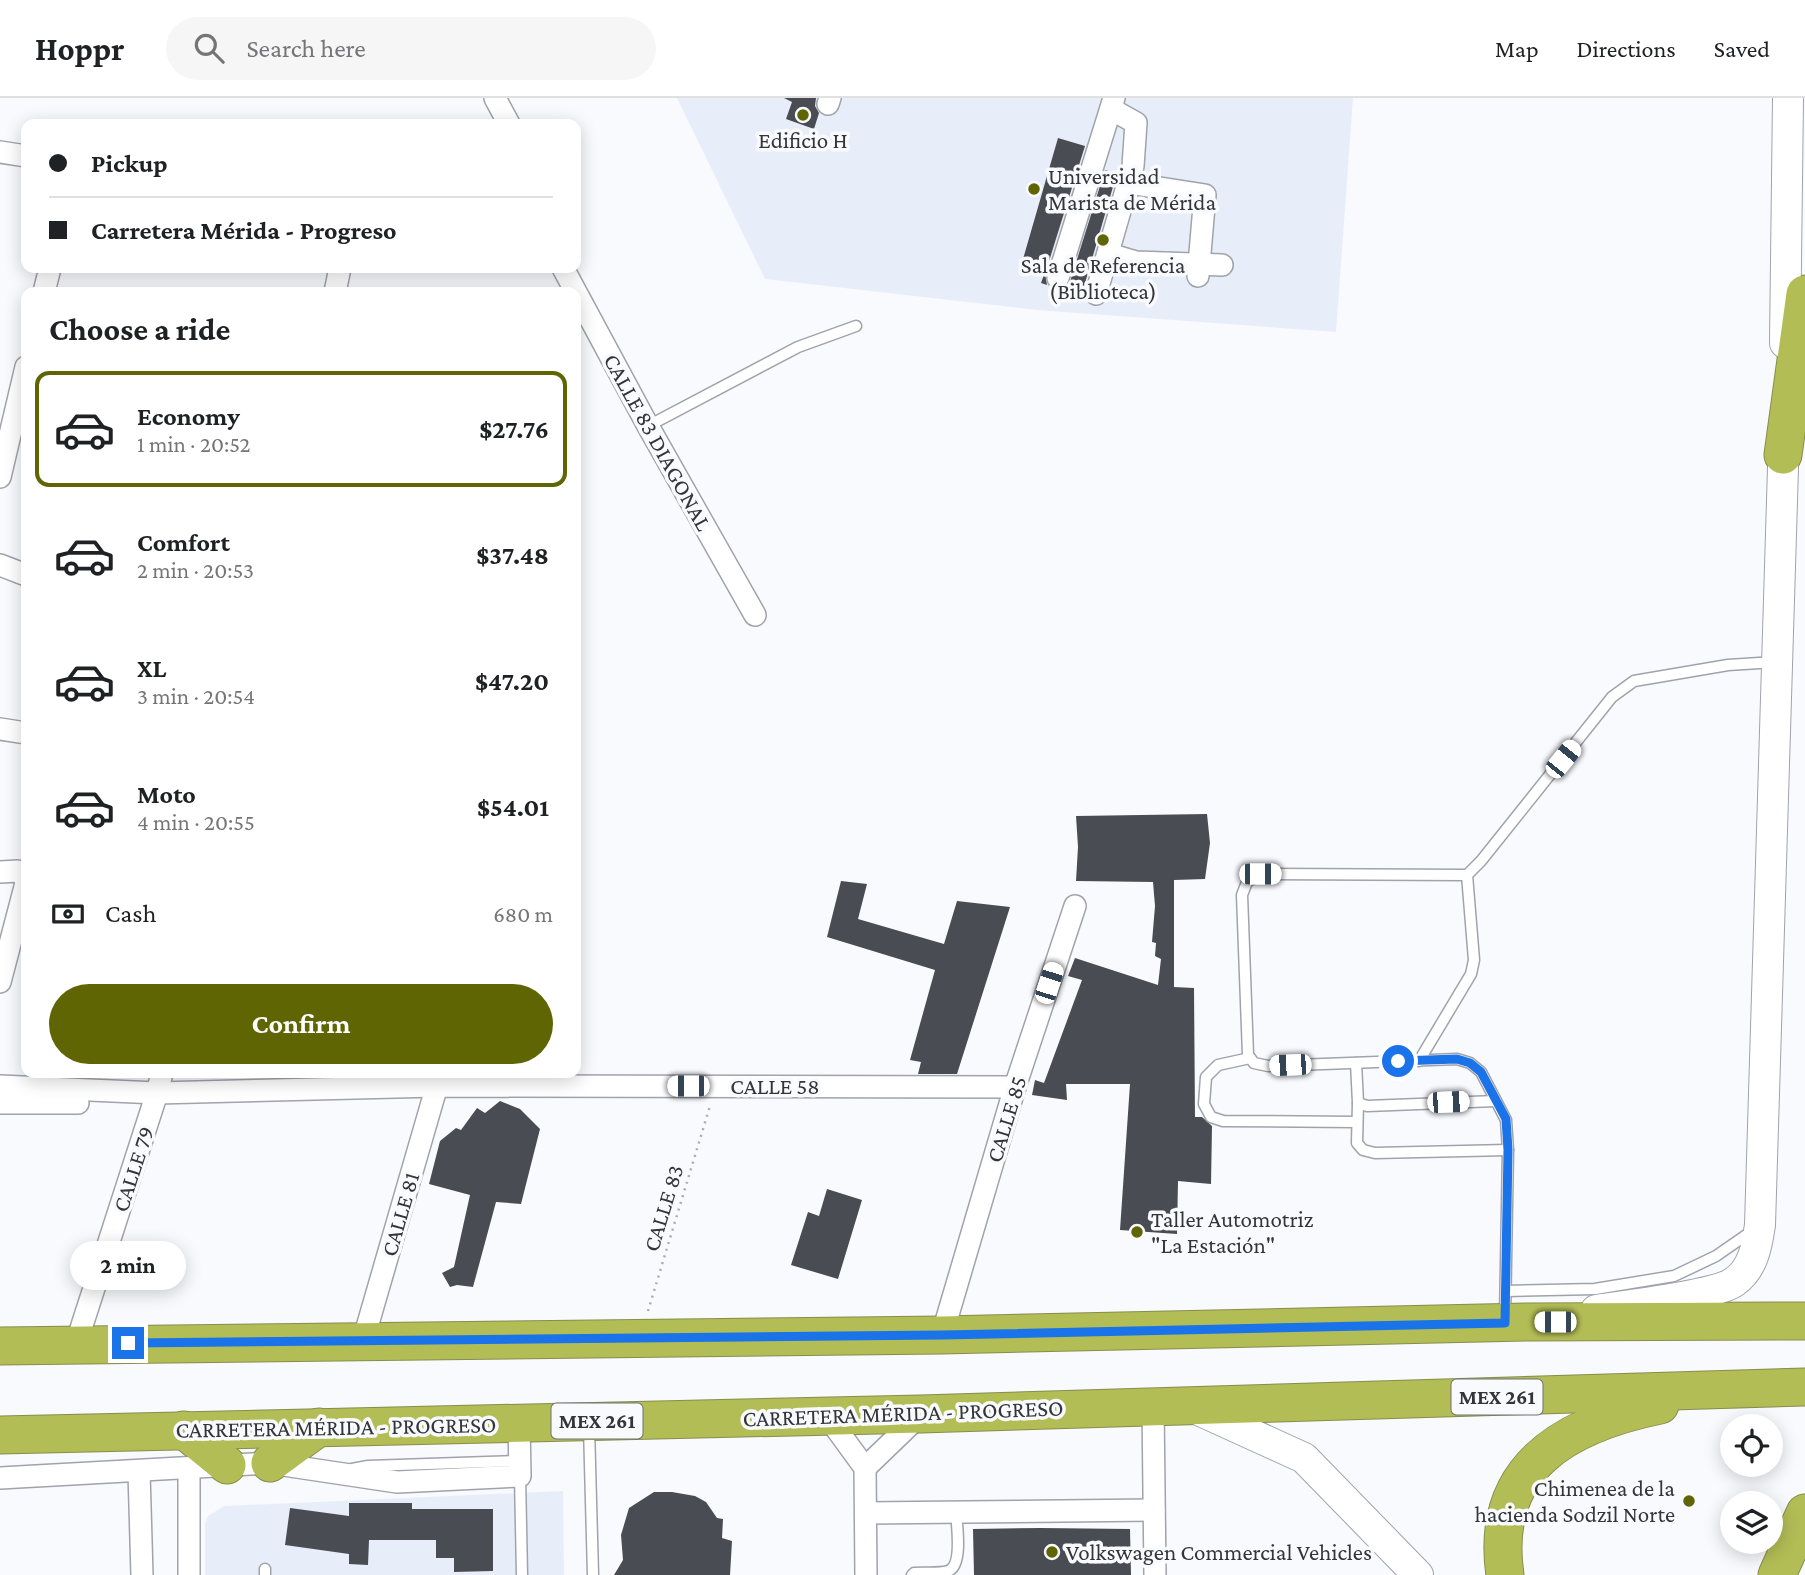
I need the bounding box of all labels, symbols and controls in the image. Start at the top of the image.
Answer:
search box [166,17,656,80]
icon: search [190,29,228,67]
text: Hoppr [35,30,124,67]
text: Search here [246,34,366,63]
text: Map [1495,35,1539,62]
text: Directions [1577,35,1676,62]
text: Saved [1714,35,1770,62]
marker: Edificio H [795,107,811,123]
place label: Edificio H [758,127,848,153]
text: Pickup [91,149,168,178]
place label: Universidad Marista de Mérida [1048,163,1216,215]
marker: Universidad Marista de Mérida [1026,181,1042,197]
text: Carretera Mérida - Progreso [91,216,397,245]
marker: Sala de Referencia (Biblioteca) [1095,232,1111,248]
place label: Sala de Referencia (Biblioteca) [1021,252,1186,305]
text: Choose a ride [49,311,230,347]
street label: CALLE 83 DIAGONAL [599,349,718,535]
icon: car [53,398,116,461]
text: Economy [137,402,240,431]
text: $27.76 [479,415,549,444]
text: 1 min · 20:52 [137,431,250,457]
icon: car [53,524,116,587]
text: Comfort [137,528,230,557]
text: $37.48 [476,541,549,570]
text: 2 min · 20:53 [137,557,254,583]
icon: car [53,650,116,713]
text: XL [137,654,166,683]
text: $47.20 [475,667,549,696]
text: 3 min · 20:54 [137,683,255,709]
car [1542,736,1585,782]
icon: car [53,776,116,839]
text: Moto [137,780,196,809]
text: $54.01 [477,793,549,822]
text: 4 min · 20:55 [137,809,255,835]
car [1240,864,1282,885]
icon: cash [49,895,87,933]
text: Cash [105,899,156,928]
text: 680 m [493,901,553,927]
car [1033,960,1066,1006]
button: Confirm [49,984,553,1064]
route start [1382,1045,1414,1077]
car [1269,1054,1312,1076]
street label: CALLE 58 [730,1073,820,1099]
street label: CALLE 85 [981,1073,1031,1165]
car [668,1076,710,1097]
car [1427,1091,1470,1113]
street label: CALLE 79 [107,1123,159,1215]
street label: CALLE 83 [638,1162,688,1254]
street label: CALLE 81 [376,1169,424,1259]
place label: Taller Automotriz "La Estación" [1151,1206,1314,1258]
marker: Taller Automotriz "La Estación" [1129,1224,1145,1240]
callout: 2 min [70,1242,186,1290]
text: 2 min [100,1252,156,1278]
car [1535,1312,1577,1333]
route end [112,1327,144,1359]
road number: MEX 261 [1452,1380,1542,1414]
street label: CARRETERA MÉRIDA - PROGRESO [742,1394,1064,1432]
road number: MEX 261 [552,1404,642,1438]
street label: CARRETERA MÉRIDA - PROGRESO [175,1411,497,1443]
map controls [1720,1414,1783,1554]
button: locate [1720,1414,1783,1477]
place label: Chimenea de la hacienda Sodzil Norte [1474,1475,1675,1527]
button: layers [1720,1491,1783,1554]
marker: Chimenea de la hacienda Sodzil Norte [1681,1493,1697,1509]
place label: Volkswagen Commercial Vehicles [1066,1539,1372,1565]
marker: Volkswagen Commercial Vehicles [1044,1544,1060,1560]

